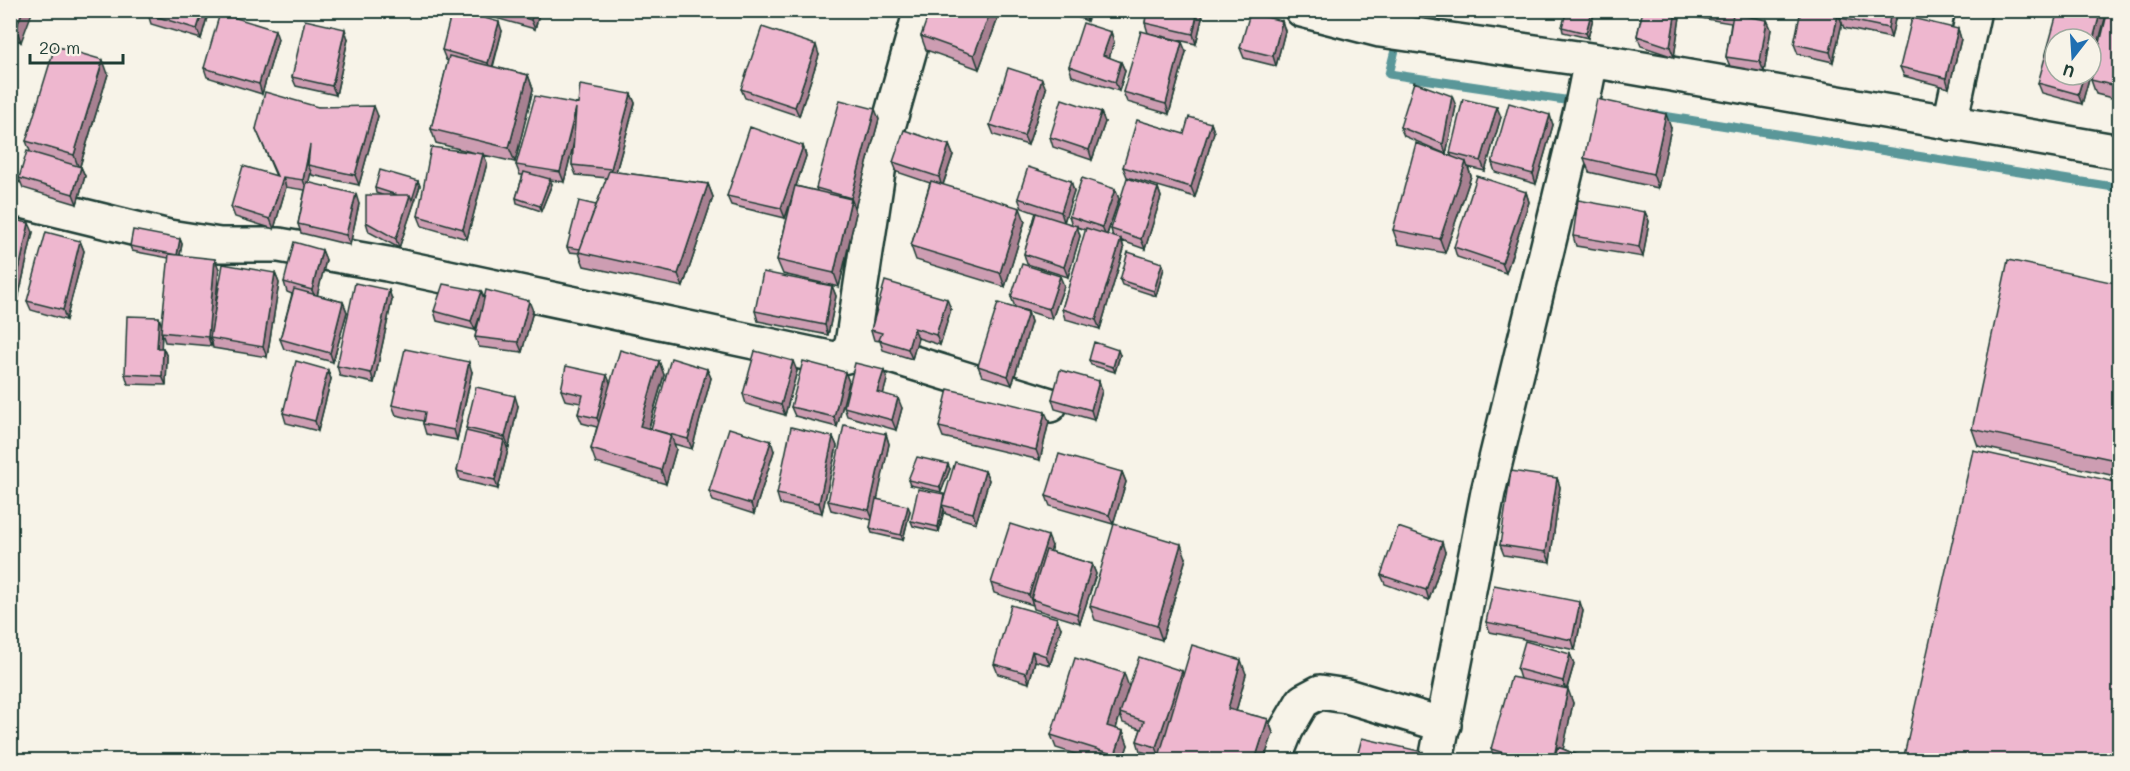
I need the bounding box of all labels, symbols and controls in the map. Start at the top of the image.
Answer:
scale bar [30,27,123,65]
north arrow [2043,27,2103,87]
text: 20 m [39,35,80,59]
text: U [2060,60,2077,84]

